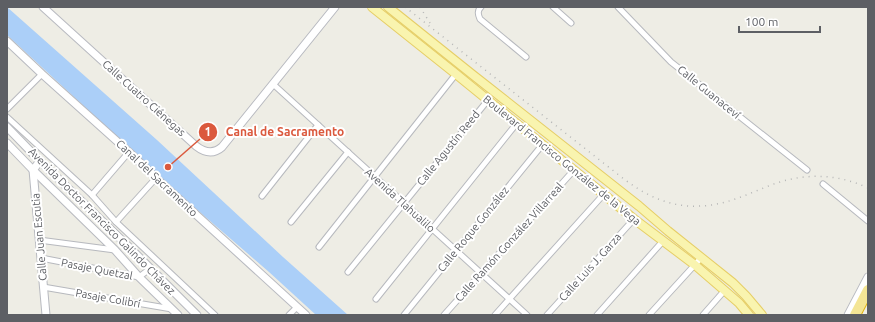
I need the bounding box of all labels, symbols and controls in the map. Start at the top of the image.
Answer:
scale bar [739,8,820,34]
text: 100 m [745,15,778,28]
street label: Calle Cuatro Ciénegas [100,58,188,139]
street label: Calle Guanaceví [675,63,743,121]
street label: Boulevard Francisco González de la Vega [481,93,643,227]
street label: Calle Agustín Reed [414,108,482,188]
callout: Canal de Sacramento [198,120,352,144]
text: 1 [205,125,211,138]
text: Canal de Sacramento [226,125,344,138]
street label: Canal del Sacramento [114,137,200,219]
street label: Avenida Doctor Francisco Galindo Chávez [26,145,178,297]
street label: Avenida Tlahualilo [363,166,437,234]
street label: Calle Ramón González Villarreal [452,180,566,304]
street label: Calle Roque González [435,184,511,274]
street label: Calle Juan Escutia [29,193,49,281]
street label: Calle Luis J. Garza [556,231,624,303]
street label: Pasaje Quetzal [60,256,134,282]
street label: Pasaje Colibrí [75,286,142,310]

